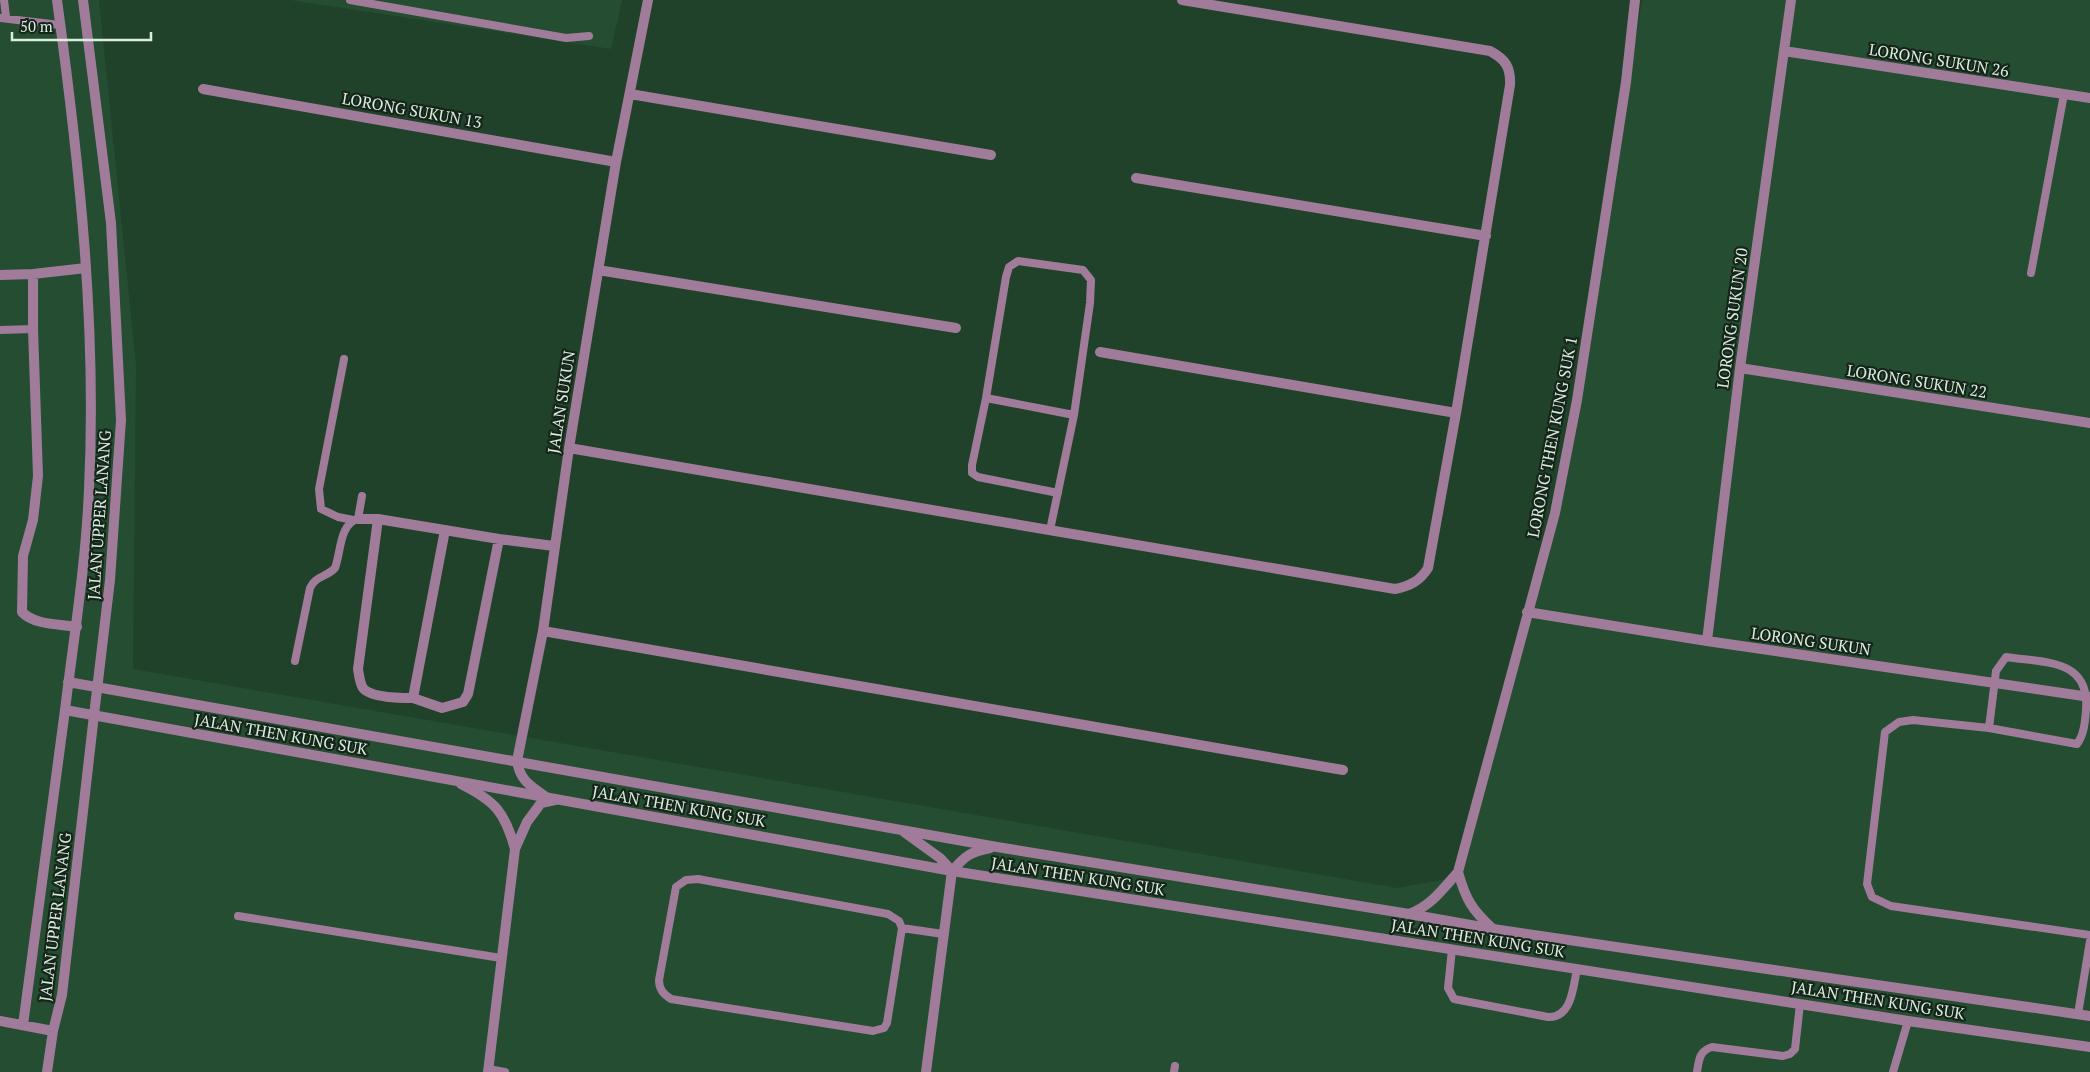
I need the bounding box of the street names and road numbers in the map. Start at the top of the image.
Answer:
street label: LORONG SUKUN 26 [1867,38,2011,82]
street label: LORONG SUKUN 13 [340,87,484,133]
street label: LORONG SUKUN 20 [1711,246,1753,390]
street label: LORONG THEN KUNG SUK 1 [1522,334,1582,540]
street label: JALAN SUKUN [542,349,580,455]
street label: LORONG SUKUN 22 [1845,359,1989,403]
street label: JALAN UPPER LANANG [82,429,116,601]
street label: LORONG SUKUN [1750,622,1872,660]
street label: JALAN THEN KUNG SUK [193,708,370,760]
street label: JALAN THEN KUNG SUK [591,780,768,832]
street label: JALAN UPPER LANANG [34,831,76,1003]
street label: JALAN THEN KUNG SUK [990,851,1167,901]
street label: JALAN THEN KUNG SUK [1390,913,1567,963]
street label: JALAN THEN KUNG SUK [1790,975,1967,1025]

